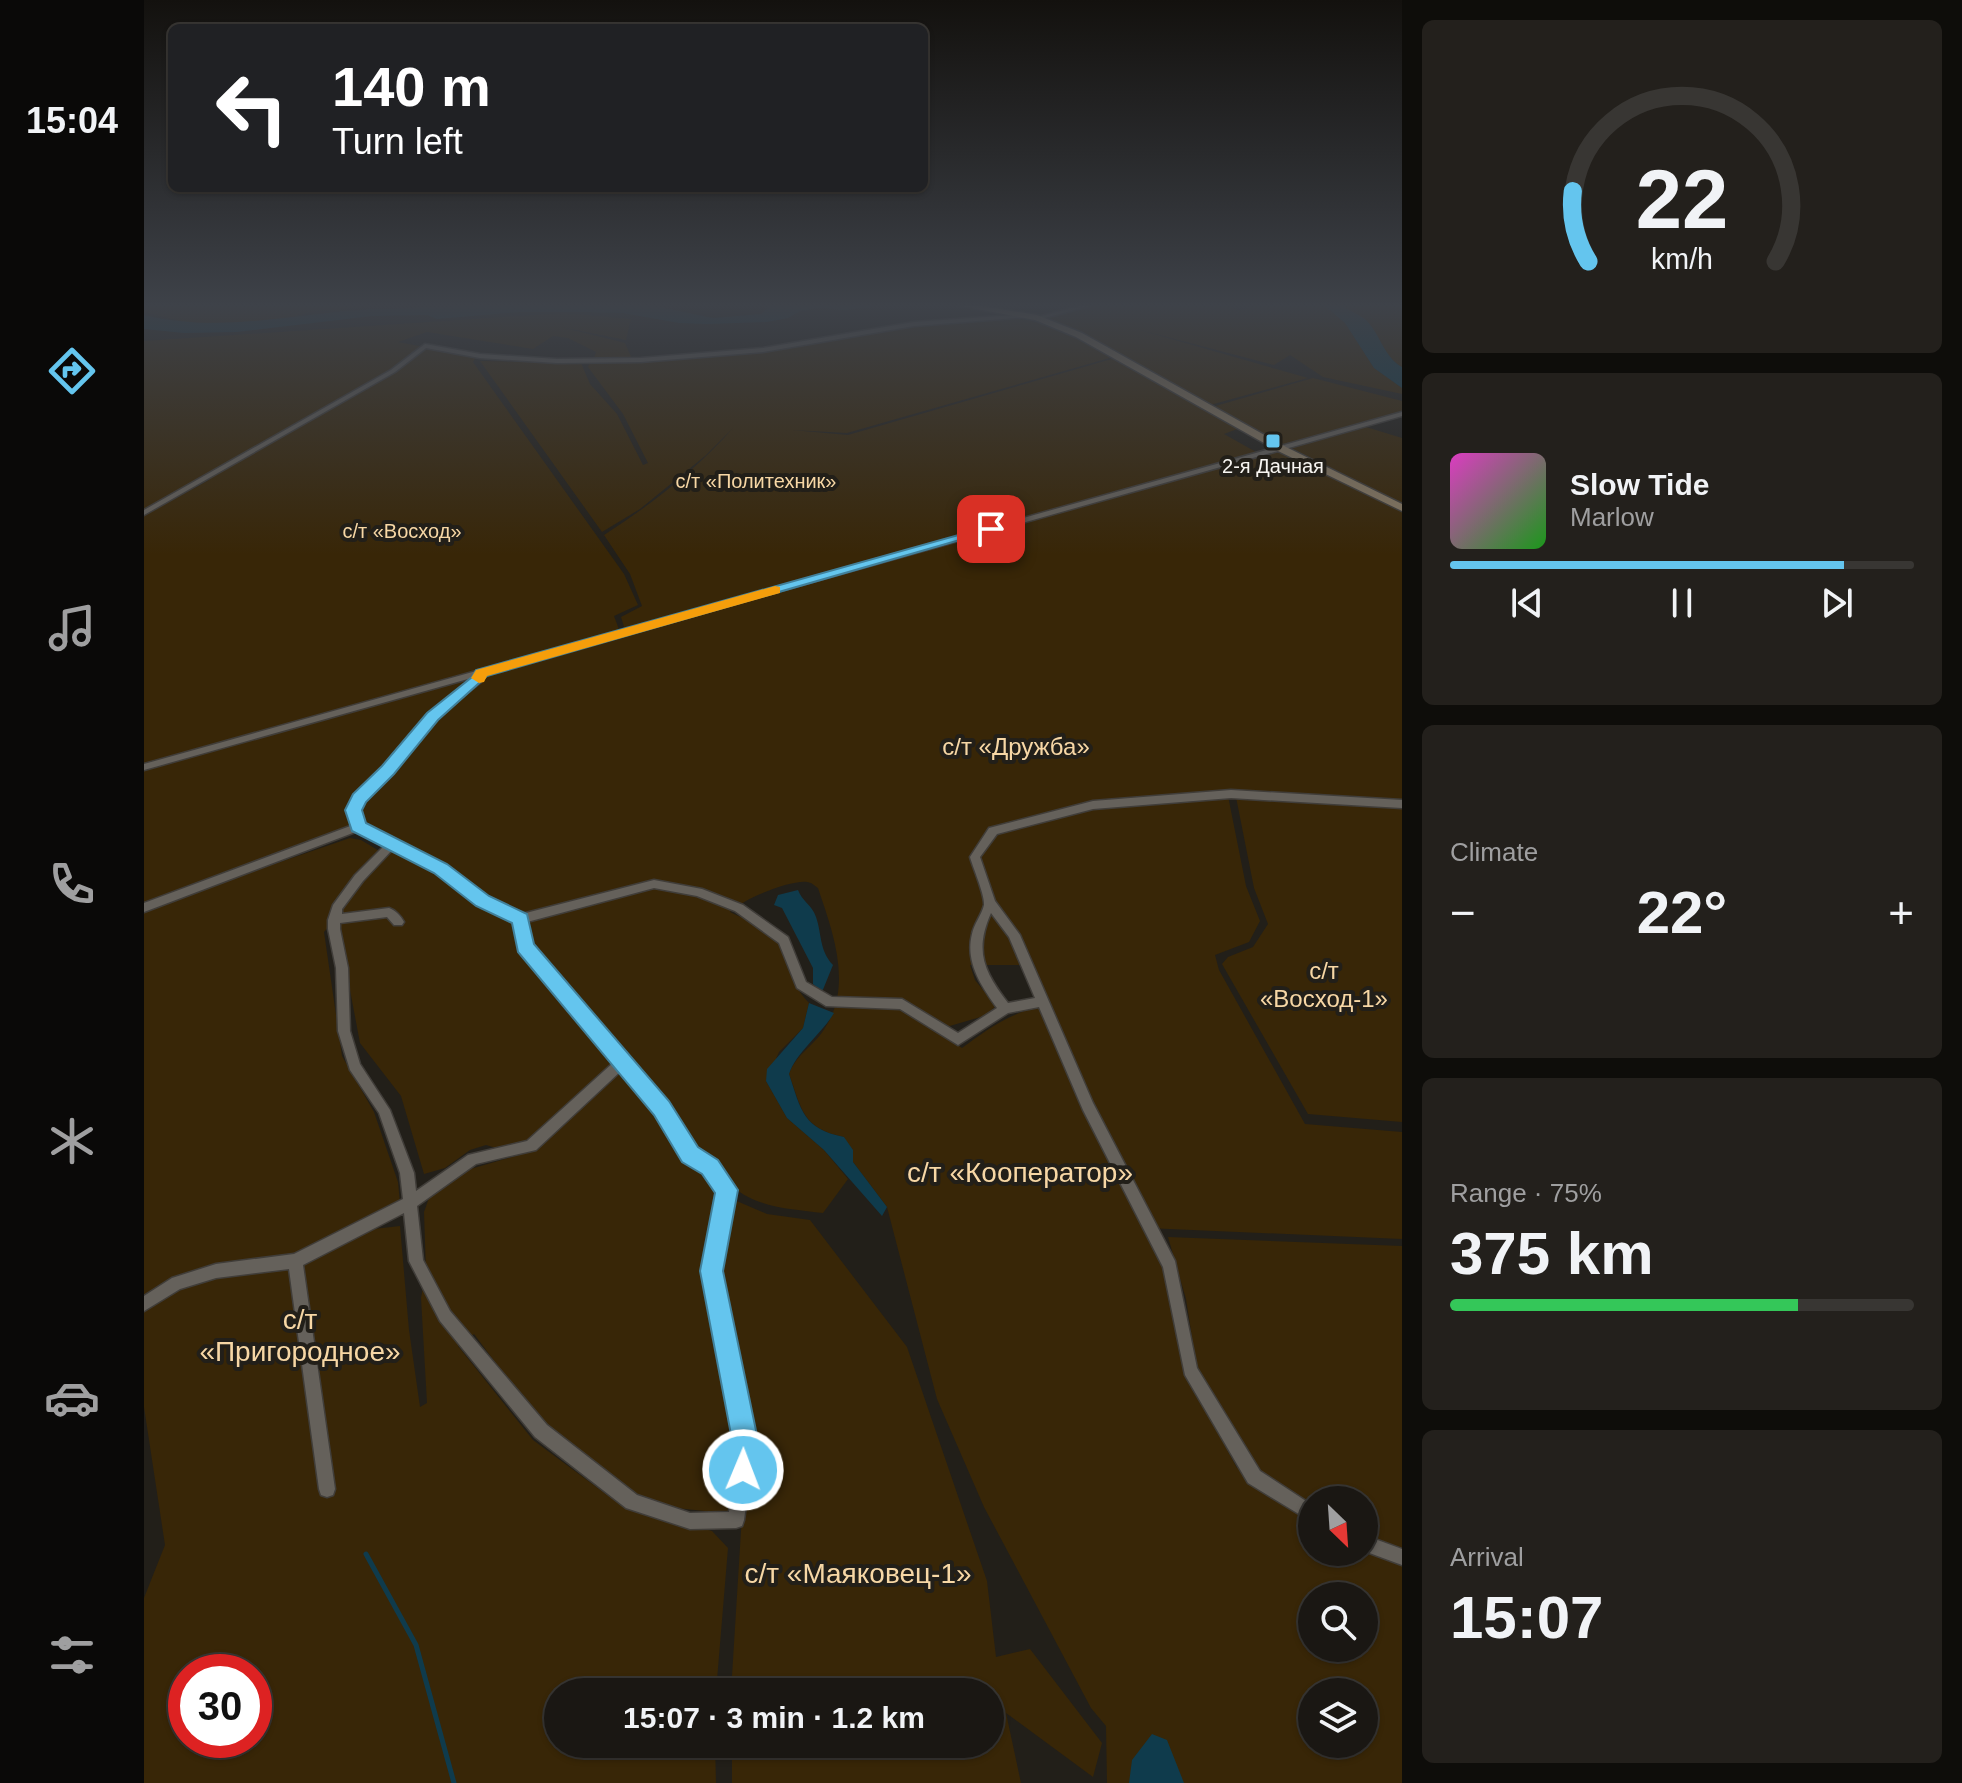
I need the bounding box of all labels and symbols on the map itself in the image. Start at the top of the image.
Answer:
marker: 2-я Дачная [1264,432,1282,450]
place label: 2-я Дачная [1222,455,1324,477]
park label: с/т «Политехник» [675,470,837,492]
pin [957,495,1025,563]
park label: с/т «Восход» [342,520,462,542]
park label: с/т «Дружба» [942,733,1090,760]
park label: с/т «Восход-1» [1260,957,1388,1012]
park label: с/т «Кооператор» [907,1157,1133,1188]
park label: с/т «Пригородное» [199,1304,401,1367]
position arrow [701,1428,785,1512]
north arrow [1298,1486,1378,1566]
park label: с/т «Маяковец-1» [744,1558,972,1589]
speed limit sign: 30 [168,1654,272,1758]

